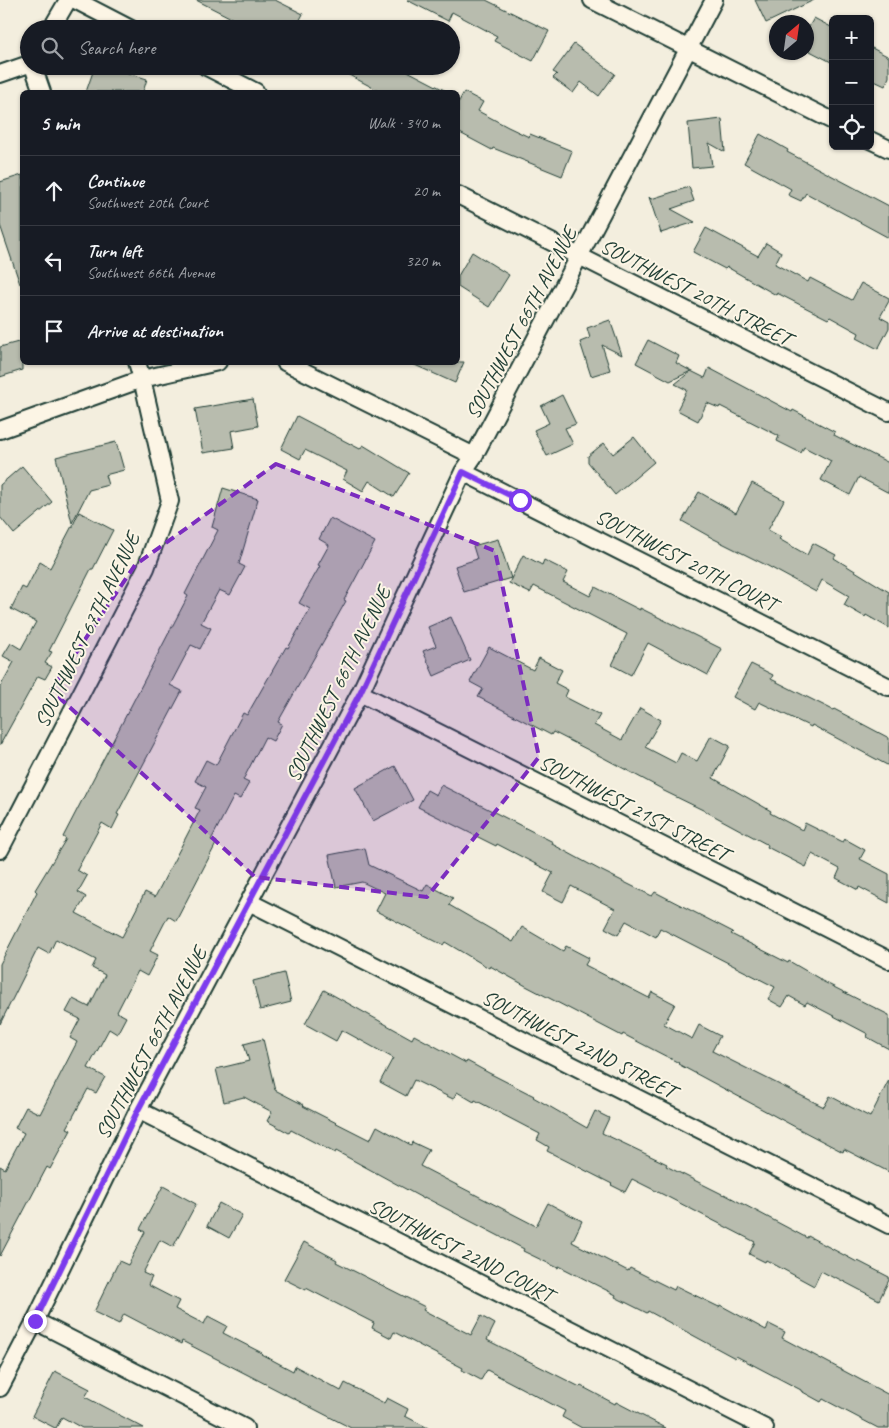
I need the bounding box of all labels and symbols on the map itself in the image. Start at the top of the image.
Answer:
north arrow [769,15,814,60]
street label: SOUTHWEST 66TH AVENUE [459,220,584,423]
street label: SOUTHWEST 20TH STREET [596,233,801,354]
route start [509,489,532,512]
street label: SOUTHWEST 20TH COURT [591,503,786,619]
street label: SOUTHWEST 67TH AVENUE [28,526,147,732]
street label: SOUTHWEST 66TH AVENUE [279,580,398,786]
street label: SOUTHWEST 21ST STREET [535,749,738,870]
street label: SOUTHWEST 66TH AVENUE [89,940,214,1143]
street label: SOUTHWEST 22ND STREET [478,984,685,1107]
street label: SOUTHWEST 22ND COURT [364,1192,562,1310]
route end [24,1310,47,1333]

